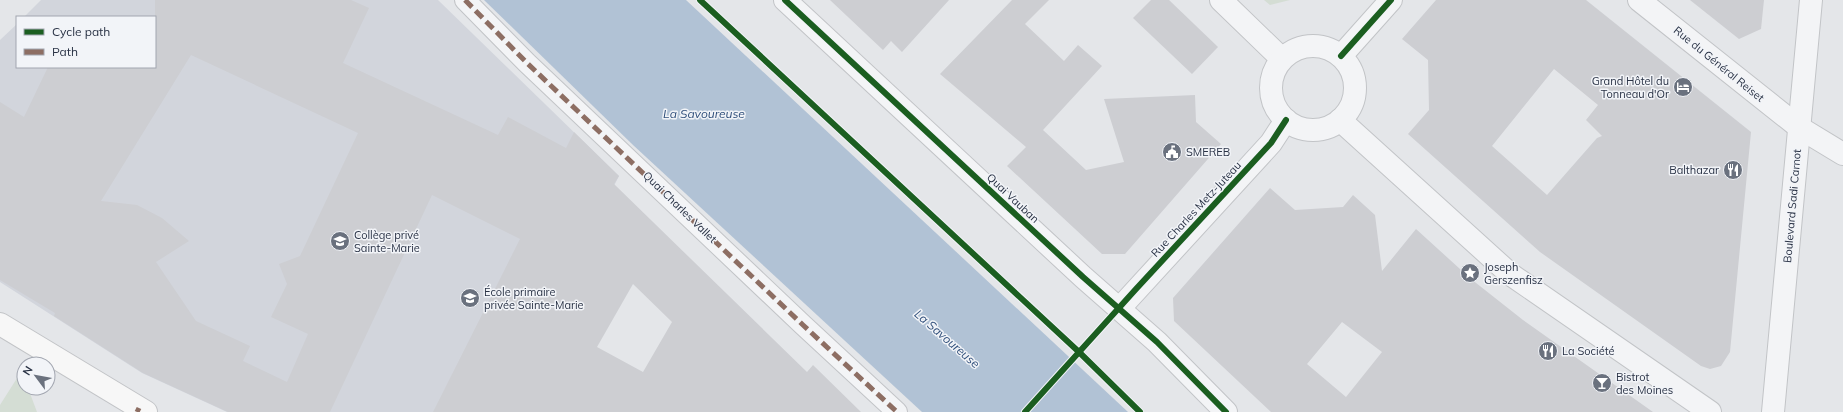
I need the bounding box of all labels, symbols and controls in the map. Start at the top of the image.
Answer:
legend [16,16,156,68]
street label: Rue du Général Reiset [1671,23,1767,105]
text: Cycle path [52,24,110,39]
text: Path [52,44,78,59]
place label: Grand Hôtel du Tonneau d'Or [1592,74,1669,101]
hotel icon: Grand Hôtel du Tonneau d'Or [1672,76,1694,98]
water label: La Savoureuse [663,106,745,121]
public building icon: SMEREB [1161,141,1183,163]
place label: SMEREB [1186,145,1230,159]
street label: Boulevard Sadi Carnot [1780,148,1804,264]
street label: Rue Charles Metz-Juteau [1148,158,1244,260]
restaurant icon: Balthazar [1722,159,1744,181]
place label: Balthazar [1669,163,1719,177]
street label: Quai Charles Vallet [640,168,720,246]
street label: Quai Vauban [984,170,1042,226]
place label: Collège privé Sainte-Marie [354,228,420,255]
school or university icon: Collège privé Sainte-Marie [329,230,351,252]
place label: Joseph Gerszenfisz [1484,260,1543,287]
place icon: Joseph Gerszenfisz [1459,262,1481,284]
place label: École primaire privée Sainte-Marie [484,285,584,312]
school or university icon: École primaire privée Sainte-Marie [459,287,481,309]
water label: La Savoureuse [912,306,983,371]
restaurant icon: La Société [1537,340,1559,362]
place label: La Société [1562,344,1614,358]
north arrow [16,356,56,396]
text: N [19,363,36,378]
place label: Bistrot des Moines [1616,370,1673,397]
bar icon: Bistrot des Moines [1591,372,1613,394]

